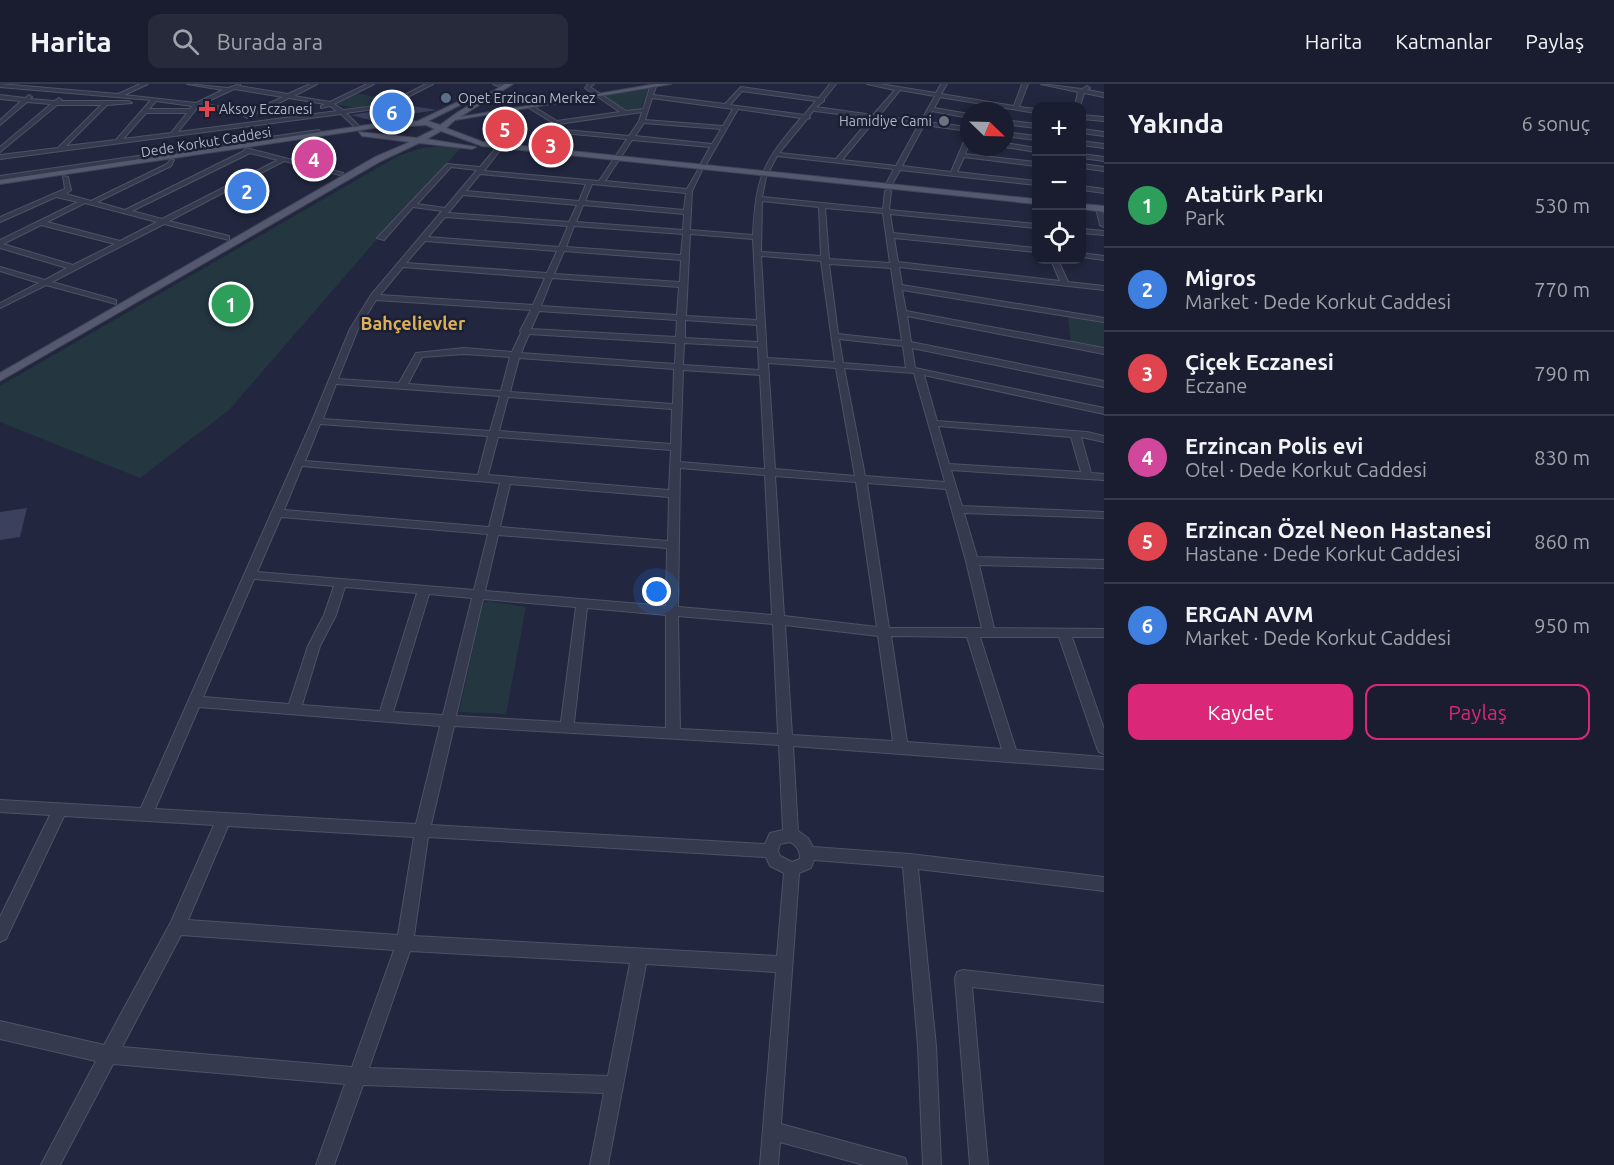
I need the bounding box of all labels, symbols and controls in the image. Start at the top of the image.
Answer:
search box [148,14,568,68]
icon: search [169,25,202,58]
text: Harita [30,26,112,57]
text: Burada ara [217,29,323,54]
text: Harita [1305,29,1362,53]
text: Katmanlar [1395,29,1492,53]
text: Paylaş [1525,29,1584,53]
pin: 6 [372,90,412,135]
place label: Opet Erzincan Merkez [458,90,596,106]
marker: Opet Erzincan Merkez [439,91,453,105]
place label: Aksoy Eczanesi [219,101,313,117]
marker: Aksoy Eczanesi [200,102,214,116]
north arrow [960,102,1014,156]
map controls [1032,102,1086,264]
button: + [1032,102,1086,156]
pin: 5 [486,106,524,152]
text: Yakında [1128,109,1224,138]
text: 6 sonuç [1522,112,1590,135]
place label: Hamidiye Cami [839,113,932,129]
marker: Hamidiye Cami [937,114,951,128]
pin: 3 [532,122,570,168]
street label: Dede Korkut Caddesi [140,124,272,160]
pin: 4 [294,136,334,182]
button: − [1032,156,1086,210]
pin: 2 [228,168,266,214]
text: Atatürk Parkı [1185,181,1324,206]
text: 1 [1142,194,1153,217]
text: 530 m [1534,194,1590,217]
text: Park [1185,206,1225,229]
button: locate [1032,210,1086,264]
text: Migros [1185,265,1256,290]
text: 2 [1142,278,1153,301]
text: 770 m [1534,278,1590,301]
pin: 1 [212,282,250,326]
text: Market · Dede Korkut Caddesi [1185,290,1451,313]
district label: Bahçelievler [361,313,466,334]
text: Çiçek Eczanesi [1185,349,1334,374]
text: 3 [1142,362,1153,385]
text: 790 m [1534,362,1590,385]
text: Eczane [1185,374,1247,397]
text: Erzincan Polis evi [1185,433,1363,458]
text: 4 [1142,446,1153,469]
text: 830 m [1534,446,1590,469]
text: Otel · Dede Korkut Caddesi [1185,458,1427,481]
text: Erzincan Özel Neon Hastanesi [1185,517,1492,542]
text: 5 [1142,530,1153,553]
text: 860 m [1534,530,1590,553]
text: Hastane · Dede Korkut Caddesi [1185,542,1461,565]
your location [642,577,671,606]
text: ERGAN AVM [1185,601,1314,626]
text: 6 [1142,614,1153,637]
text: 950 m [1534,614,1590,637]
text: Market · Dede Korkut Caddesi [1185,626,1451,649]
button: Kaydet [1128,684,1353,740]
button: Paylaş [1365,684,1590,740]

